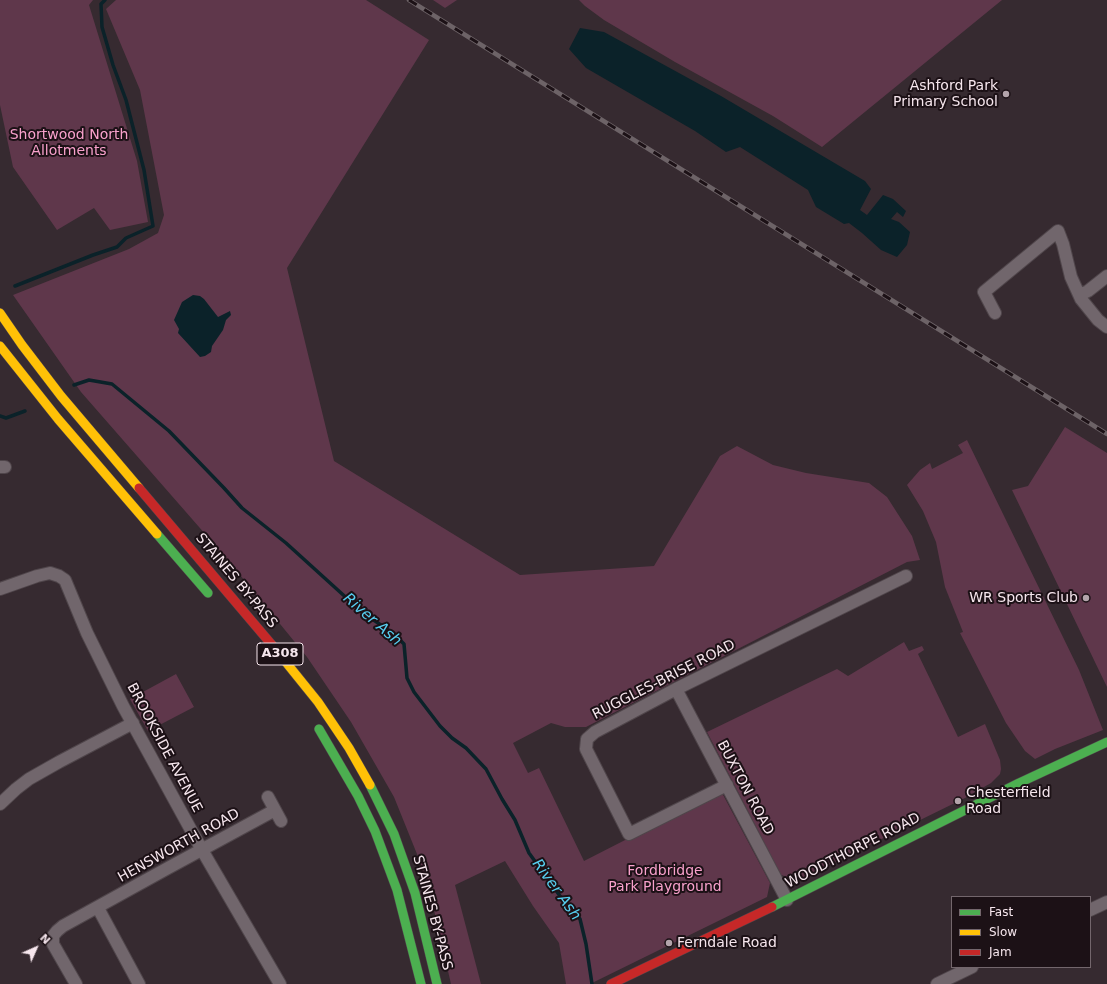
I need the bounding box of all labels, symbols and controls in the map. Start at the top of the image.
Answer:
place label: Ashford Park Primary School [893,78,998,110]
marker: Ashford Park Primary School [1001,89,1011,99]
park label: Shortwood North Allotments [10,127,128,160]
street label: STAINES BY-PASS [192,530,280,632]
water label: River Ash [339,590,405,650]
place label: WR Sports Club [969,590,1078,606]
marker: WR Sports Club [1081,593,1091,603]
street label: RUGGLES-BRISE ROAD [590,637,738,723]
road number: A308 [257,643,303,665]
street label: BROOKSIDE AVENUE [123,680,205,816]
street label: BUXTON ROAD [713,738,777,838]
place label: Chesterfield Road [966,785,1051,818]
marker: Chesterfield Road [953,796,963,806]
street label: HENSWORTH ROAD [115,806,243,886]
street label: WOODTHORPE ROAD [783,810,923,892]
street label: STAINES BY-PASS [409,854,455,972]
water label: River Ash [528,856,584,924]
park label: Fordbridge Park Playground [608,863,722,896]
legend [951,896,1091,968]
text: Fast [989,905,1013,919]
text: Slow [989,925,1017,939]
north arrow [16,928,56,968]
text: N [37,931,53,947]
place label: Ferndale Road [677,935,777,951]
marker: Ferndale Road [664,938,674,948]
text: Jam [989,945,1012,959]

